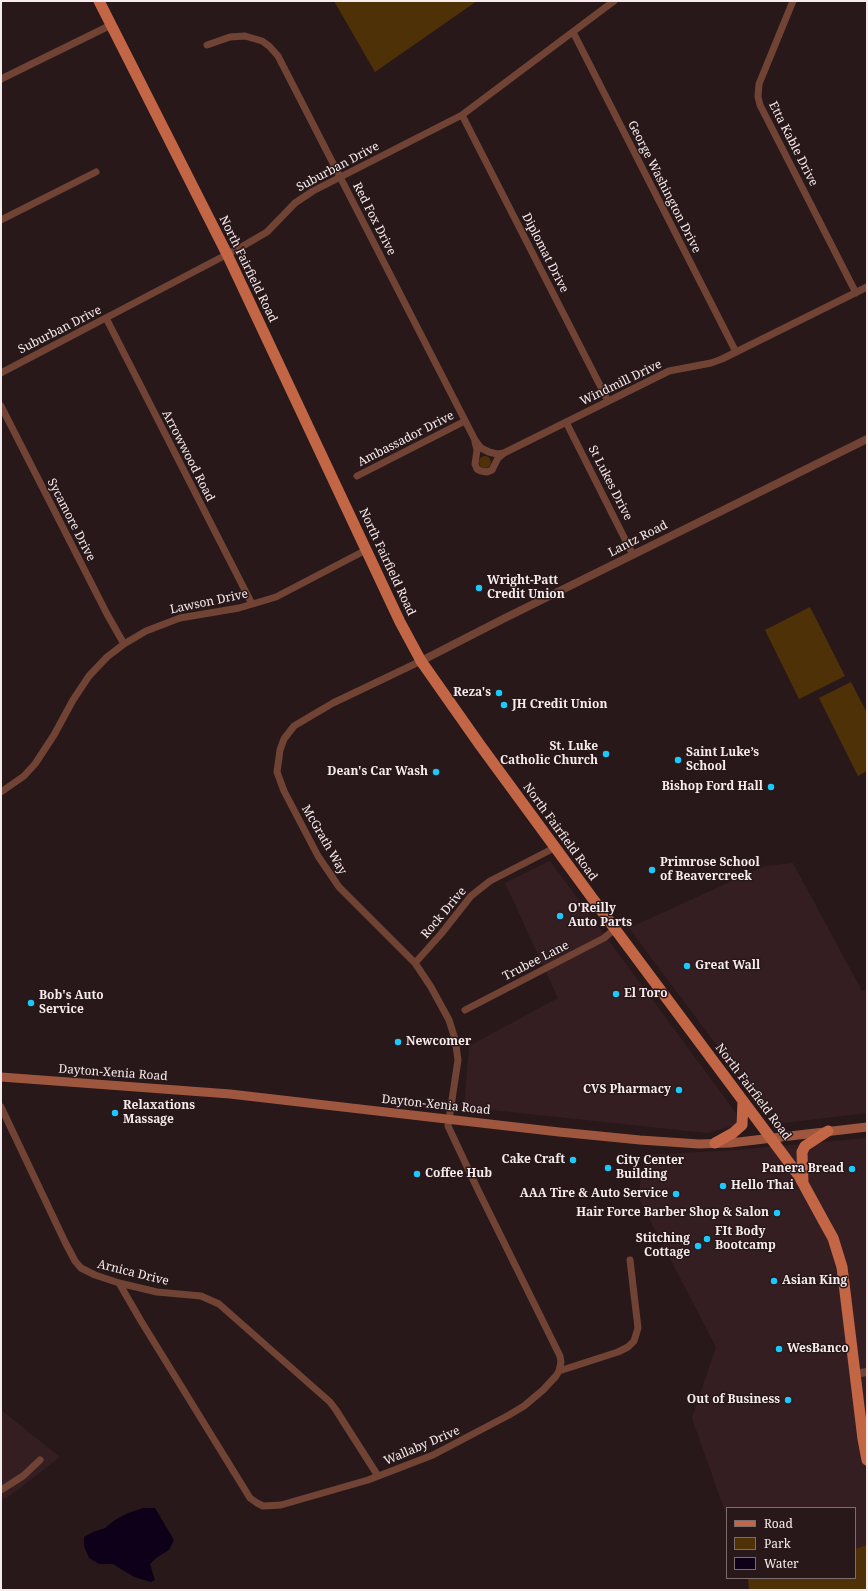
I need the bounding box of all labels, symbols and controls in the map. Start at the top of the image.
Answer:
street label: Etta Kable Drive [765,99,821,189]
street label: George Washington Drive [624,118,704,256]
street label: Suburban Drive [294,139,382,195]
street label: Red Fox Drive [349,180,399,258]
street label: Diplomat Drive [519,211,571,295]
street label: North Fairfield Road [216,213,280,325]
street label: Suburban Drive [16,303,104,357]
street label: Windmill Drive [578,357,664,409]
street label: Arrowwood Road [159,408,217,504]
street label: Ambassador Drive [355,408,457,470]
street label: St Lukes Drive [585,443,635,523]
street label: Sycamore Drive [44,476,98,564]
street label: North Fairfield Road [356,506,418,618]
street label: Lantz Road [606,518,670,560]
place label: Wright-Patt Credit Union [487,574,565,602]
marker: Wright-Patt Credit Union [474,583,484,593]
street label: Lawson Drive [169,587,249,617]
place label: Reza's [453,686,491,700]
marker: Reza's [494,688,504,698]
place label: JH Credit Union [512,698,607,712]
marker: JH Credit Union [499,700,509,710]
place label: St. Luke Catholic Church [500,740,598,768]
place label: Saint Luke’s School [686,746,759,774]
marker: St. Luke Catholic Church [601,749,611,759]
marker: Saint Luke’s School [673,755,683,765]
place label: Dean's Car Wash [327,765,428,779]
marker: Dean's Car Wash [431,767,441,777]
street label: North Fairfield Road [520,780,600,884]
place label: Bishop Ford Hall [662,780,763,794]
marker: Bishop Ford Hall [766,782,776,792]
street label: McGrath Way [298,803,350,877]
place label: Primrose School of Beavercreek [660,856,760,884]
marker: Primrose School of Beavercreek [647,865,657,875]
street label: Rock Drive [418,884,470,942]
place label: O'Reilly Auto Parts [568,902,632,930]
marker: O'Reilly Auto Parts [555,911,565,921]
street label: Trubee Lane [501,938,571,984]
place label: Great Wall [695,959,760,973]
marker: Great Wall [682,961,692,971]
place label: El Toro [624,987,668,1001]
place label: Bob's Auto Service [39,989,104,1017]
marker: El Toro [611,989,621,999]
marker: Bob's Auto Service [26,998,36,1008]
place label: Newcomer [406,1035,471,1049]
marker: Newcomer [393,1037,403,1047]
street label: North Fairfield Road [712,1041,794,1143]
street label: Dayton-Xenia Road [58,1062,168,1084]
place label: CVS Pharmacy [583,1083,671,1097]
marker: CVS Pharmacy [674,1085,684,1095]
street label: Dayton-Xenia Road [381,1092,491,1118]
place label: Relaxations Massage [123,1099,195,1127]
marker: Relaxations Massage [110,1108,120,1118]
place label: Cake Craft [501,1153,565,1167]
place label: City Center Building [616,1154,684,1182]
marker: Cake Craft [568,1155,578,1165]
place label: Panera Bread [762,1162,844,1176]
marker: City Center Building [603,1163,613,1173]
marker: Panera Bread [847,1164,857,1174]
place label: Coffee Hub [425,1167,492,1181]
marker: Coffee Hub [412,1169,422,1179]
place label: Hello Thai [731,1179,794,1193]
marker: Hello Thai [718,1181,728,1191]
place label: AAA Tire & Auto Service [520,1187,668,1201]
marker: AAA Tire & Auto Service [671,1189,681,1199]
place label: Hair Force Barber Shop & Salon [576,1206,769,1220]
marker: Hair Force Barber Shop & Salon [772,1208,782,1218]
place label: FIt Body Bootcamp [715,1225,776,1253]
place label: Stitching Cottage [636,1232,690,1260]
marker: FIt Body Bootcamp [702,1234,712,1244]
marker: Stitching Cottage [693,1241,703,1251]
street label: Arnica Drive [96,1257,170,1289]
place label: Asian King [782,1274,847,1288]
marker: Asian King [769,1276,779,1286]
place label: WesBanco [787,1342,849,1356]
marker: WesBanco [774,1344,784,1354]
place label: Out of Business [687,1393,780,1407]
marker: Out of Business [783,1395,793,1405]
street label: Wallaby Drive [382,1423,462,1469]
legend [726,1507,856,1579]
text: Road [764,1515,793,1532]
text: Park [764,1535,791,1552]
text: Water [764,1555,799,1572]

